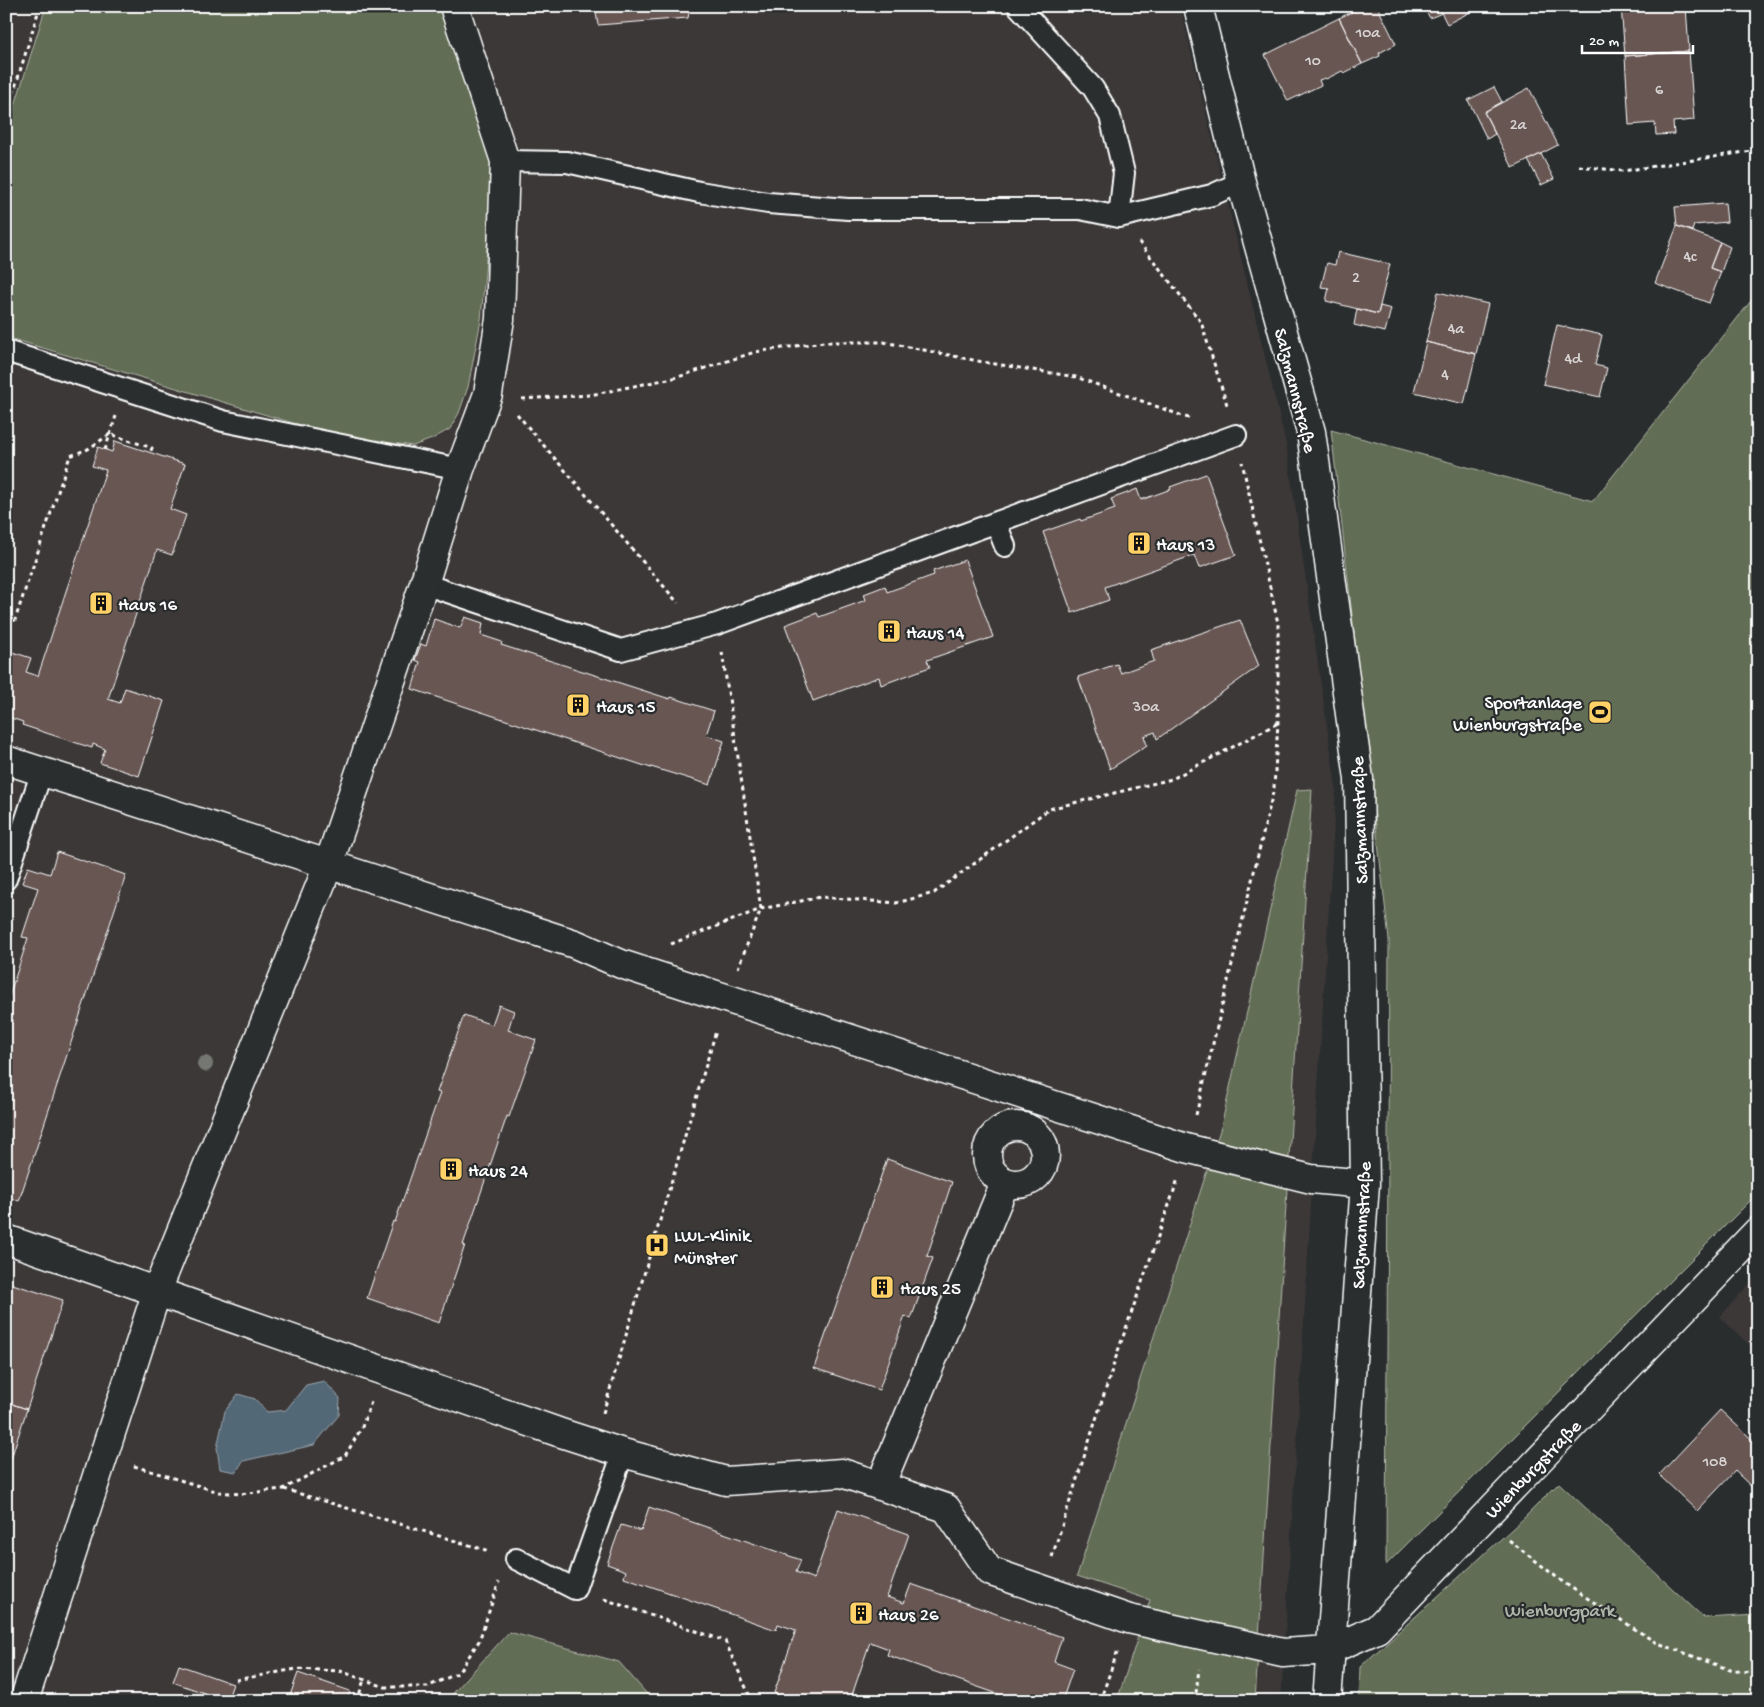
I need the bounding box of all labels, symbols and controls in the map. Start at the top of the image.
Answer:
scale bar [1582,22,1693,54]
house number: 10a [1355,25,1381,44]
text: 20 m [1589,33,1619,51]
house number: 10 [1304,53,1321,72]
house number: 6 [1655,82,1664,101]
house number: 2a [1510,117,1527,136]
house number: 4c [1683,249,1697,268]
house number: 2 [1352,270,1360,289]
house number: 4a [1448,321,1465,340]
street label: Salzmannstraße [1267,326,1320,456]
house number: 4d [1565,351,1583,370]
house number: 4 [1441,367,1449,386]
building icon: Haus 13 [1126,530,1152,556]
place label: Haus 13 [1156,535,1215,558]
building icon: Haus 16 [88,590,114,616]
place label: Haus 16 [118,595,177,618]
building icon: Haus 14 [876,618,902,644]
place label: Haus 14 [906,623,964,646]
building icon: Haus 15 [565,692,591,718]
place label: Sportanlage Wienburgstraße [1453,693,1582,738]
place label: Haus 15 [596,697,655,720]
house number: 30a [1132,699,1160,718]
sports icon: Sportanlage Wienburgstraße [1587,699,1613,725]
street label: Salzmannstraße [1348,756,1375,884]
building icon: Haus 24 [438,1156,464,1182]
place label: Haus 24 [468,1161,528,1184]
street label: Salzmannstraße [1349,1161,1378,1289]
place label: LWL-Klinik Münster [674,1226,752,1271]
hospital icon: LWL-Klinik Münster [644,1232,670,1258]
building icon: Haus 25 [869,1274,895,1300]
place label: Haus 25 [900,1279,961,1302]
street label: Wienburgstraße [1481,1416,1588,1525]
house number: 108 [1702,1454,1727,1473]
building icon: Haus 26 [848,1600,874,1626]
park label: Wienburgpark [1505,1601,1617,1624]
place label: Haus 26 [878,1605,939,1628]

